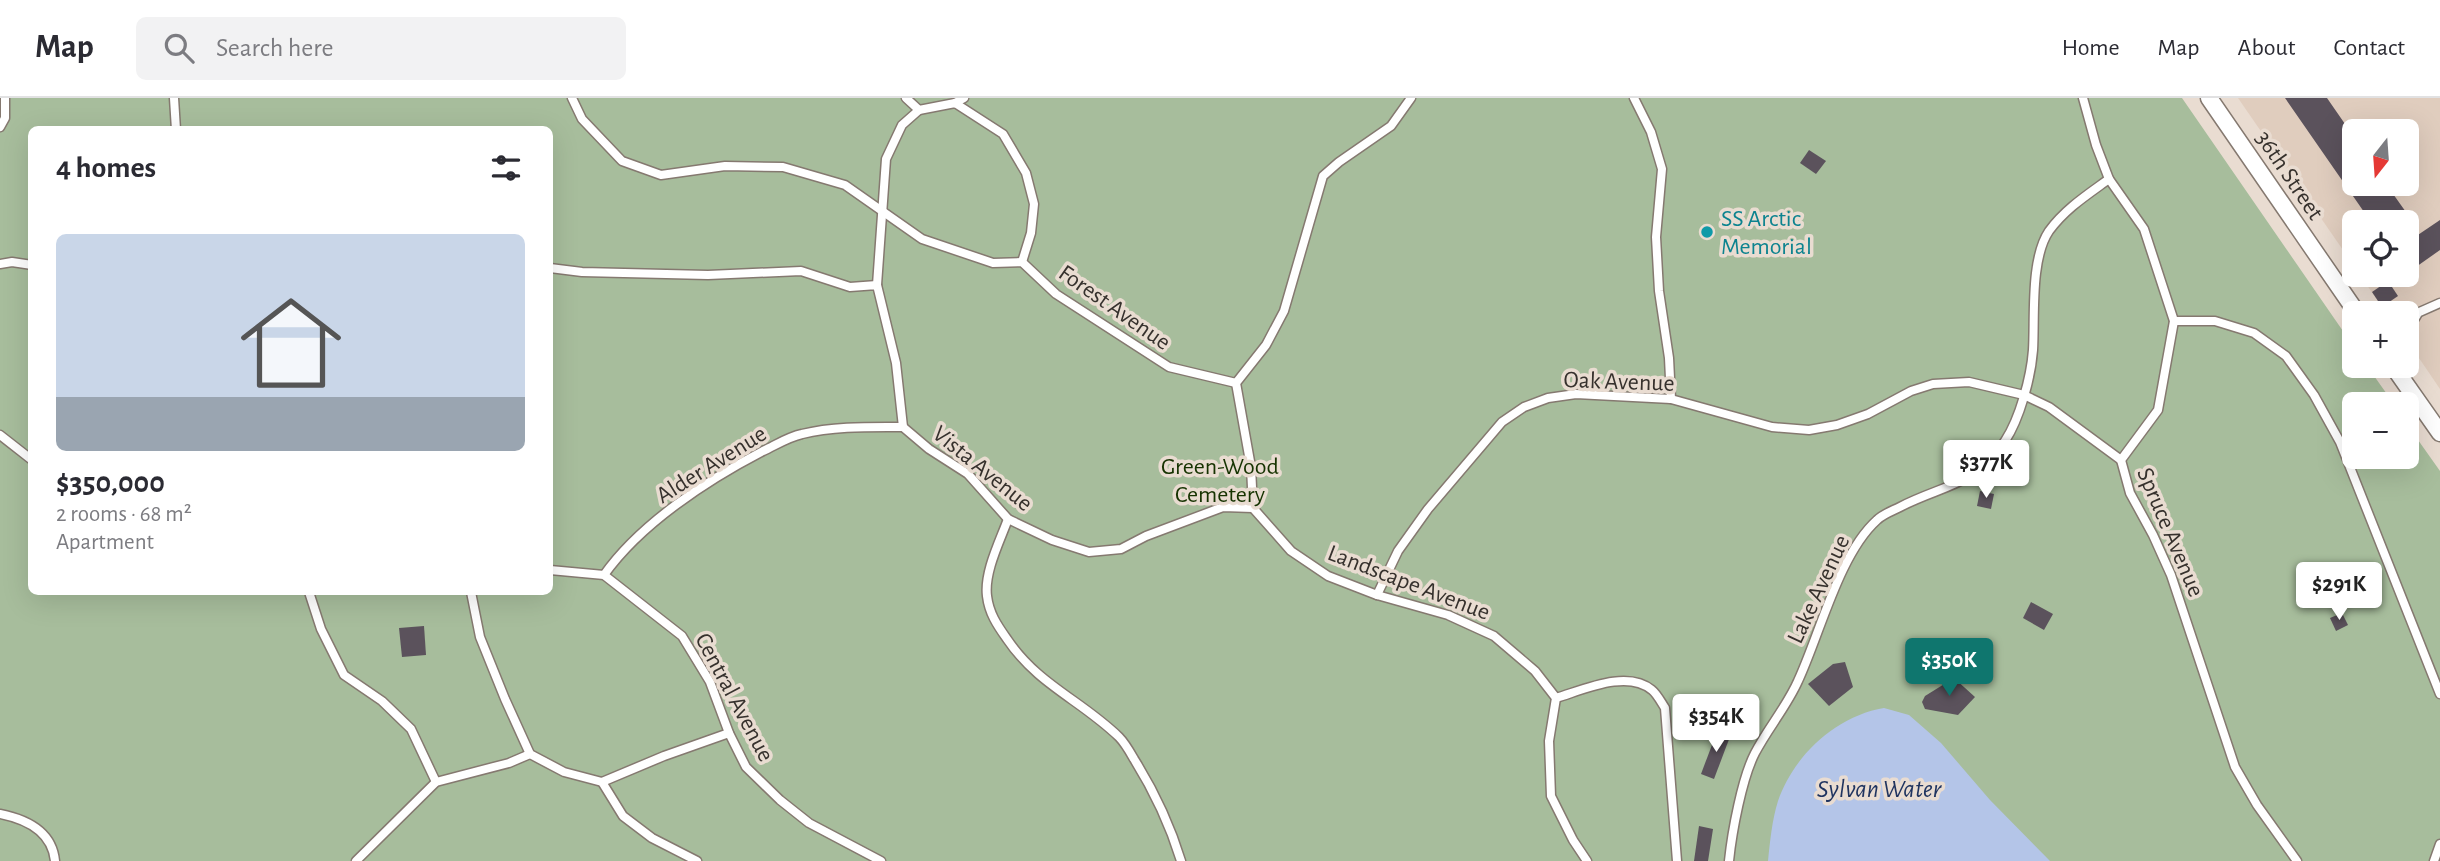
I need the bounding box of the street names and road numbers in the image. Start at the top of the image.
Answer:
street label: 36th Street [2251,127,2328,225]
street label: Forest Avenue [1054,261,1175,355]
street label: Oak Avenue [1563,368,1675,396]
street label: Vista Avenue [928,421,1037,516]
street label: Alder Avenue [652,422,771,508]
street label: Spruce Avenue [2132,464,2208,600]
street label: Lake Avenue [1783,532,1854,647]
street label: Landscape Avenue [1324,541,1493,625]
street label: Central Avenue [690,629,778,766]

